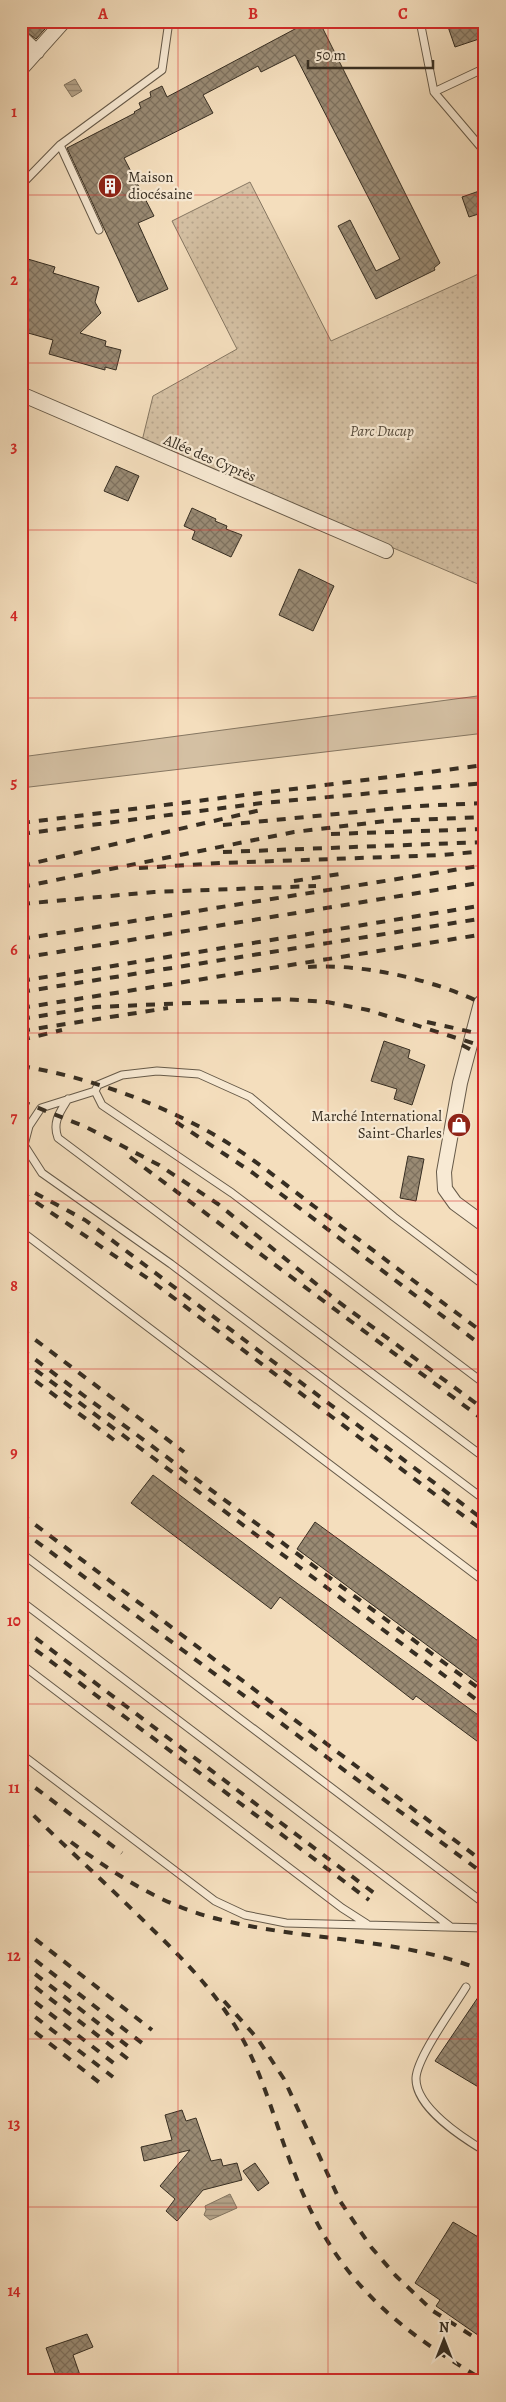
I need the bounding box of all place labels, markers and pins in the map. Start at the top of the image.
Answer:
place label: Maison diocésaine [128,167,193,204]
building icon: Maison diocésaine [97,173,123,199]
place label: Marché International Saint-Charles [311,1106,442,1143]
shop icon: Marché International Saint-Charles [446,1112,472,1138]

